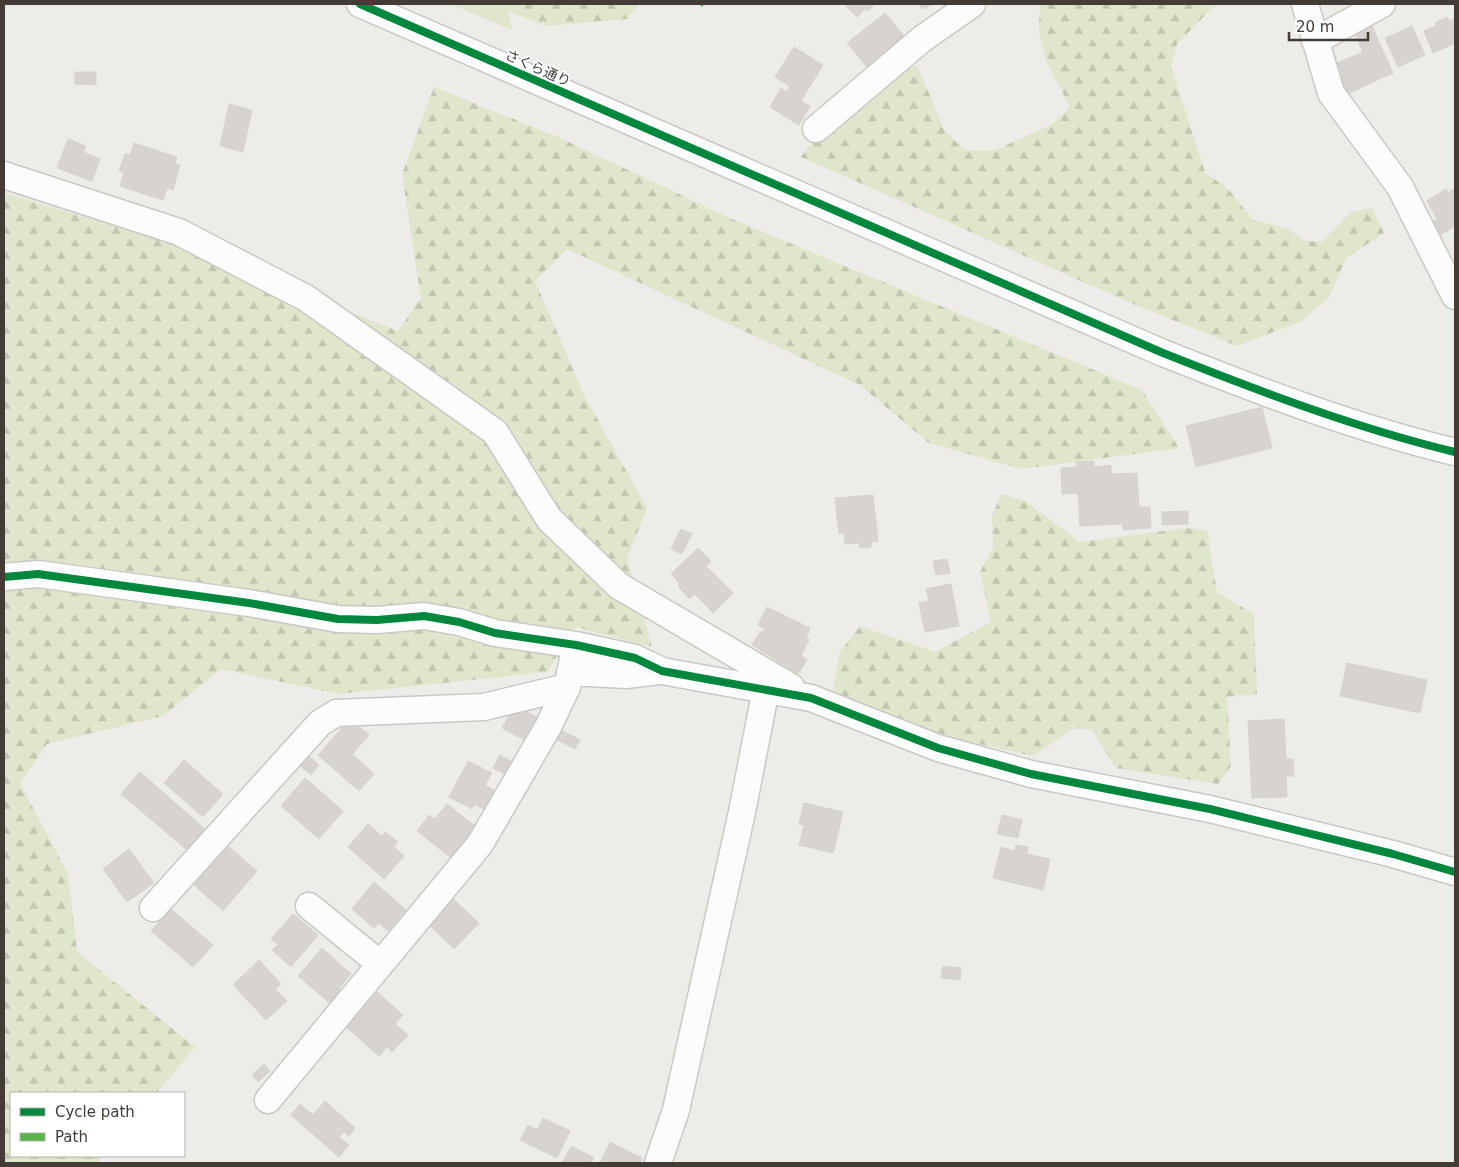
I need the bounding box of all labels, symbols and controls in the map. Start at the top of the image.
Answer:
scale bar [1289,10,1368,42]
text: 20 m [1296,18,1334,36]
street label: さくら通り [503,46,573,90]
legend [10,1092,185,1157]
text: Cycle path [55,1103,135,1121]
text: Path [55,1128,88,1146]

